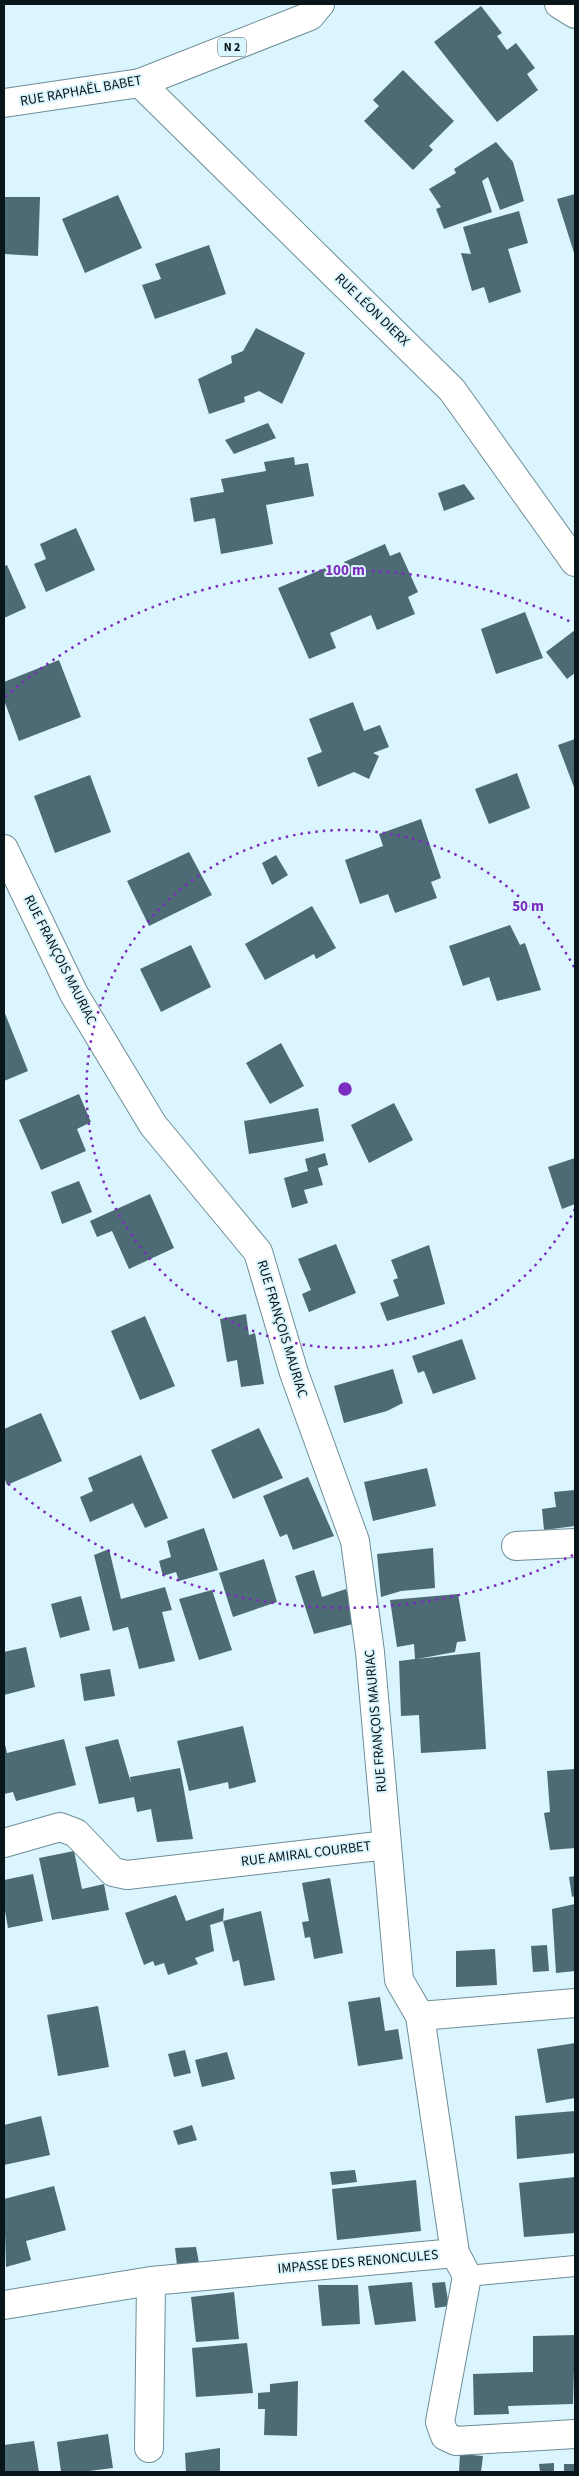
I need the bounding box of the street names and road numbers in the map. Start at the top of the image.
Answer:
road number: N 2 [218,38,246,56]
street label: RUE RAPHAËL BABET [19,70,144,112]
street label: RUE LÉON DIERX [330,269,414,351]
street label: RUE FRANÇOIS MAURIAC [19,892,101,1028]
street label: RUE FRANÇOIS MAURIAC [252,1258,313,1400]
street label: RUE FRANÇOIS MAURIAC [360,1649,392,1793]
street label: RUE AMIRAL COURBET [240,1836,373,1872]
street label: IMPASSE DES RENONCULES [277,2245,439,2279]

